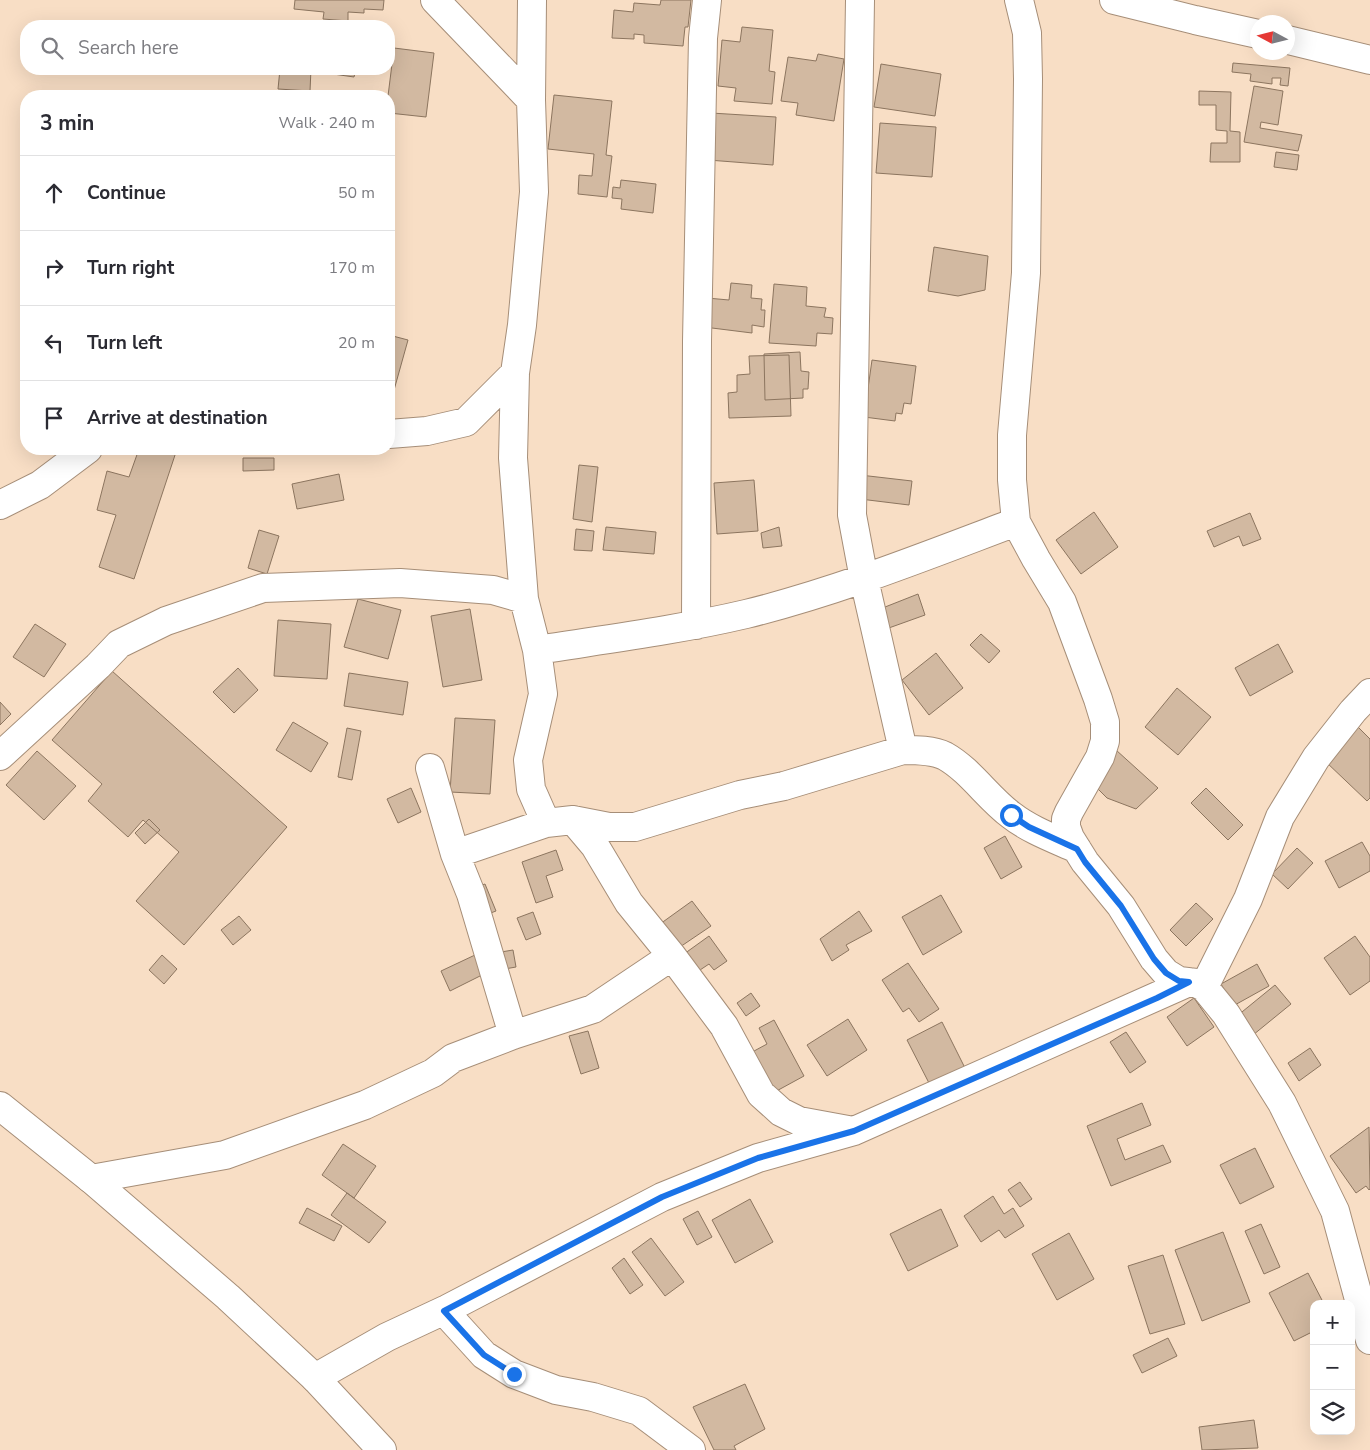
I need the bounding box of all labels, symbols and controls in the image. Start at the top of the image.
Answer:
north arrow [1250,15,1295,60]
search box [20,20,395,75]
icon: search [38,34,66,62]
text: Search here [78,35,179,61]
text: 3 min [40,109,94,137]
text: Walk · 240 m [279,112,375,134]
icon: ahead [40,179,68,207]
text: Continue [87,180,166,206]
text: 50 m [338,182,375,204]
icon: right [40,254,68,282]
text: Turn right [87,255,174,281]
text: 170 m [328,257,375,279]
icon: left [40,329,68,357]
text: Turn left [87,330,162,356]
text: 20 m [338,332,375,354]
icon: arrive [40,404,68,432]
text: Arrive at destination [87,405,268,431]
route start [1000,804,1023,827]
map controls [1310,1300,1355,1435]
button: + [1310,1300,1355,1345]
button: − [1310,1345,1355,1390]
route end [503,1363,526,1386]
button: layers [1310,1390,1355,1435]

